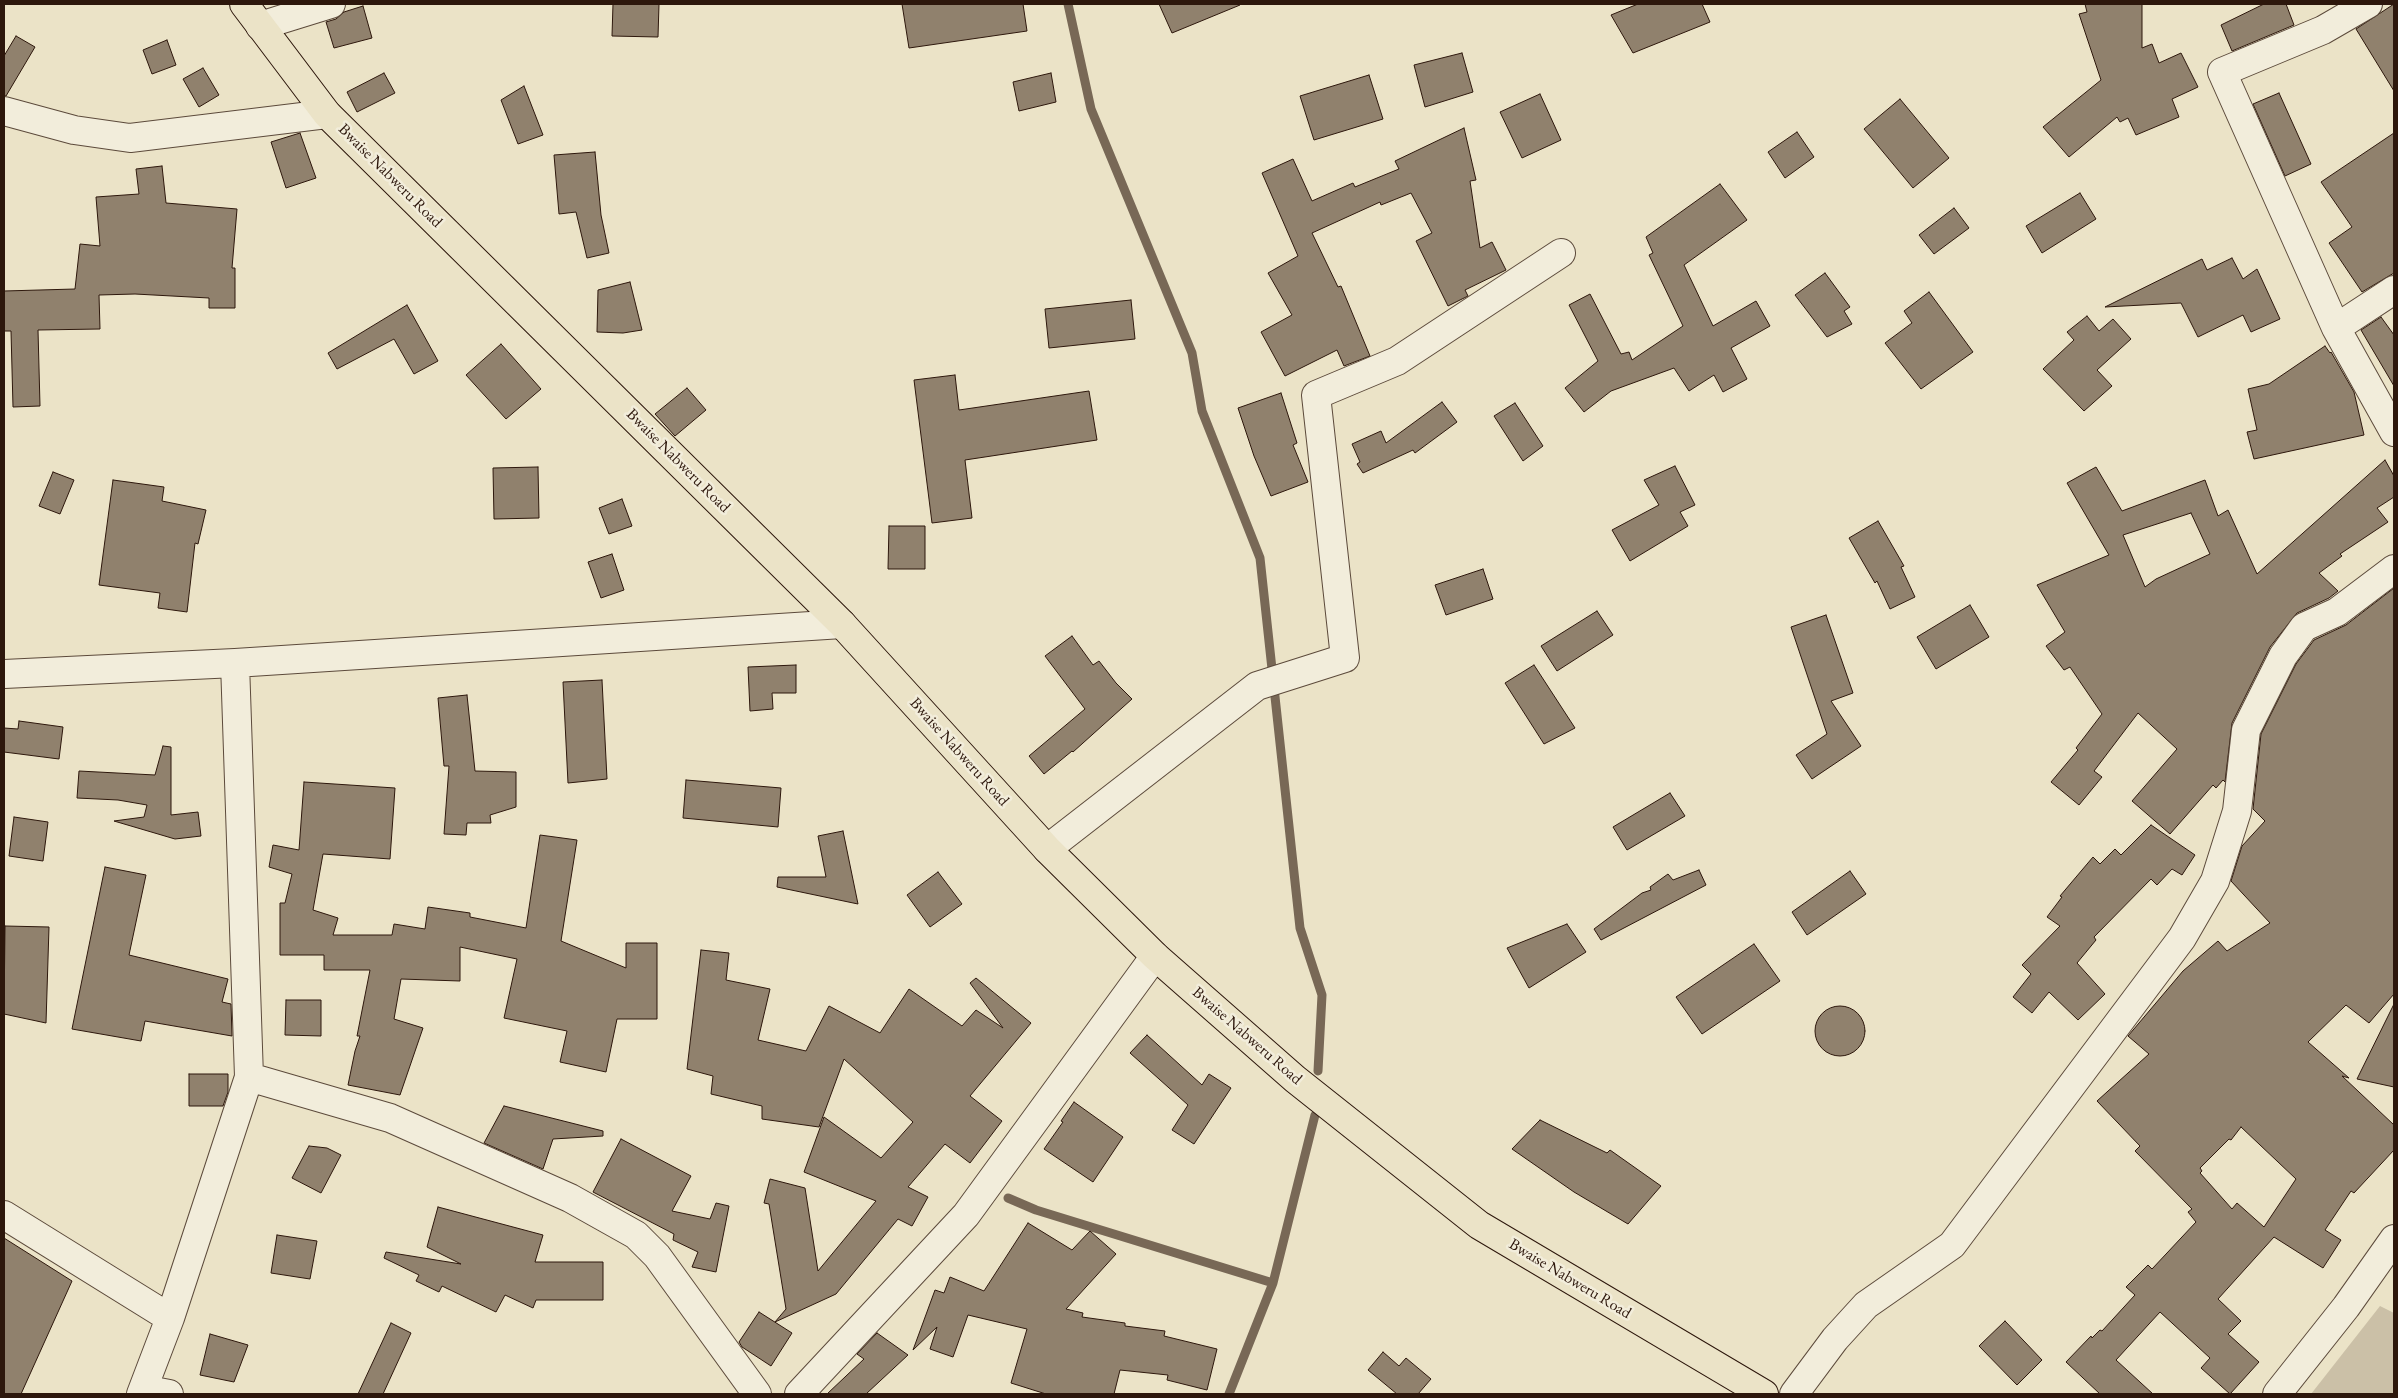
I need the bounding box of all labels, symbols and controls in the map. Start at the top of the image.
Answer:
street label: Bwaise Nabweru Road [334,120,446,232]
street label: Bwaise Nabweru Road [622,405,734,517]
street label: Bwaise Nabweru Road [905,694,1013,810]
street label: Bwaise Nabweru Road [1188,983,1306,1089]
street label: Bwaise Nabweru Road [1505,1235,1635,1323]

